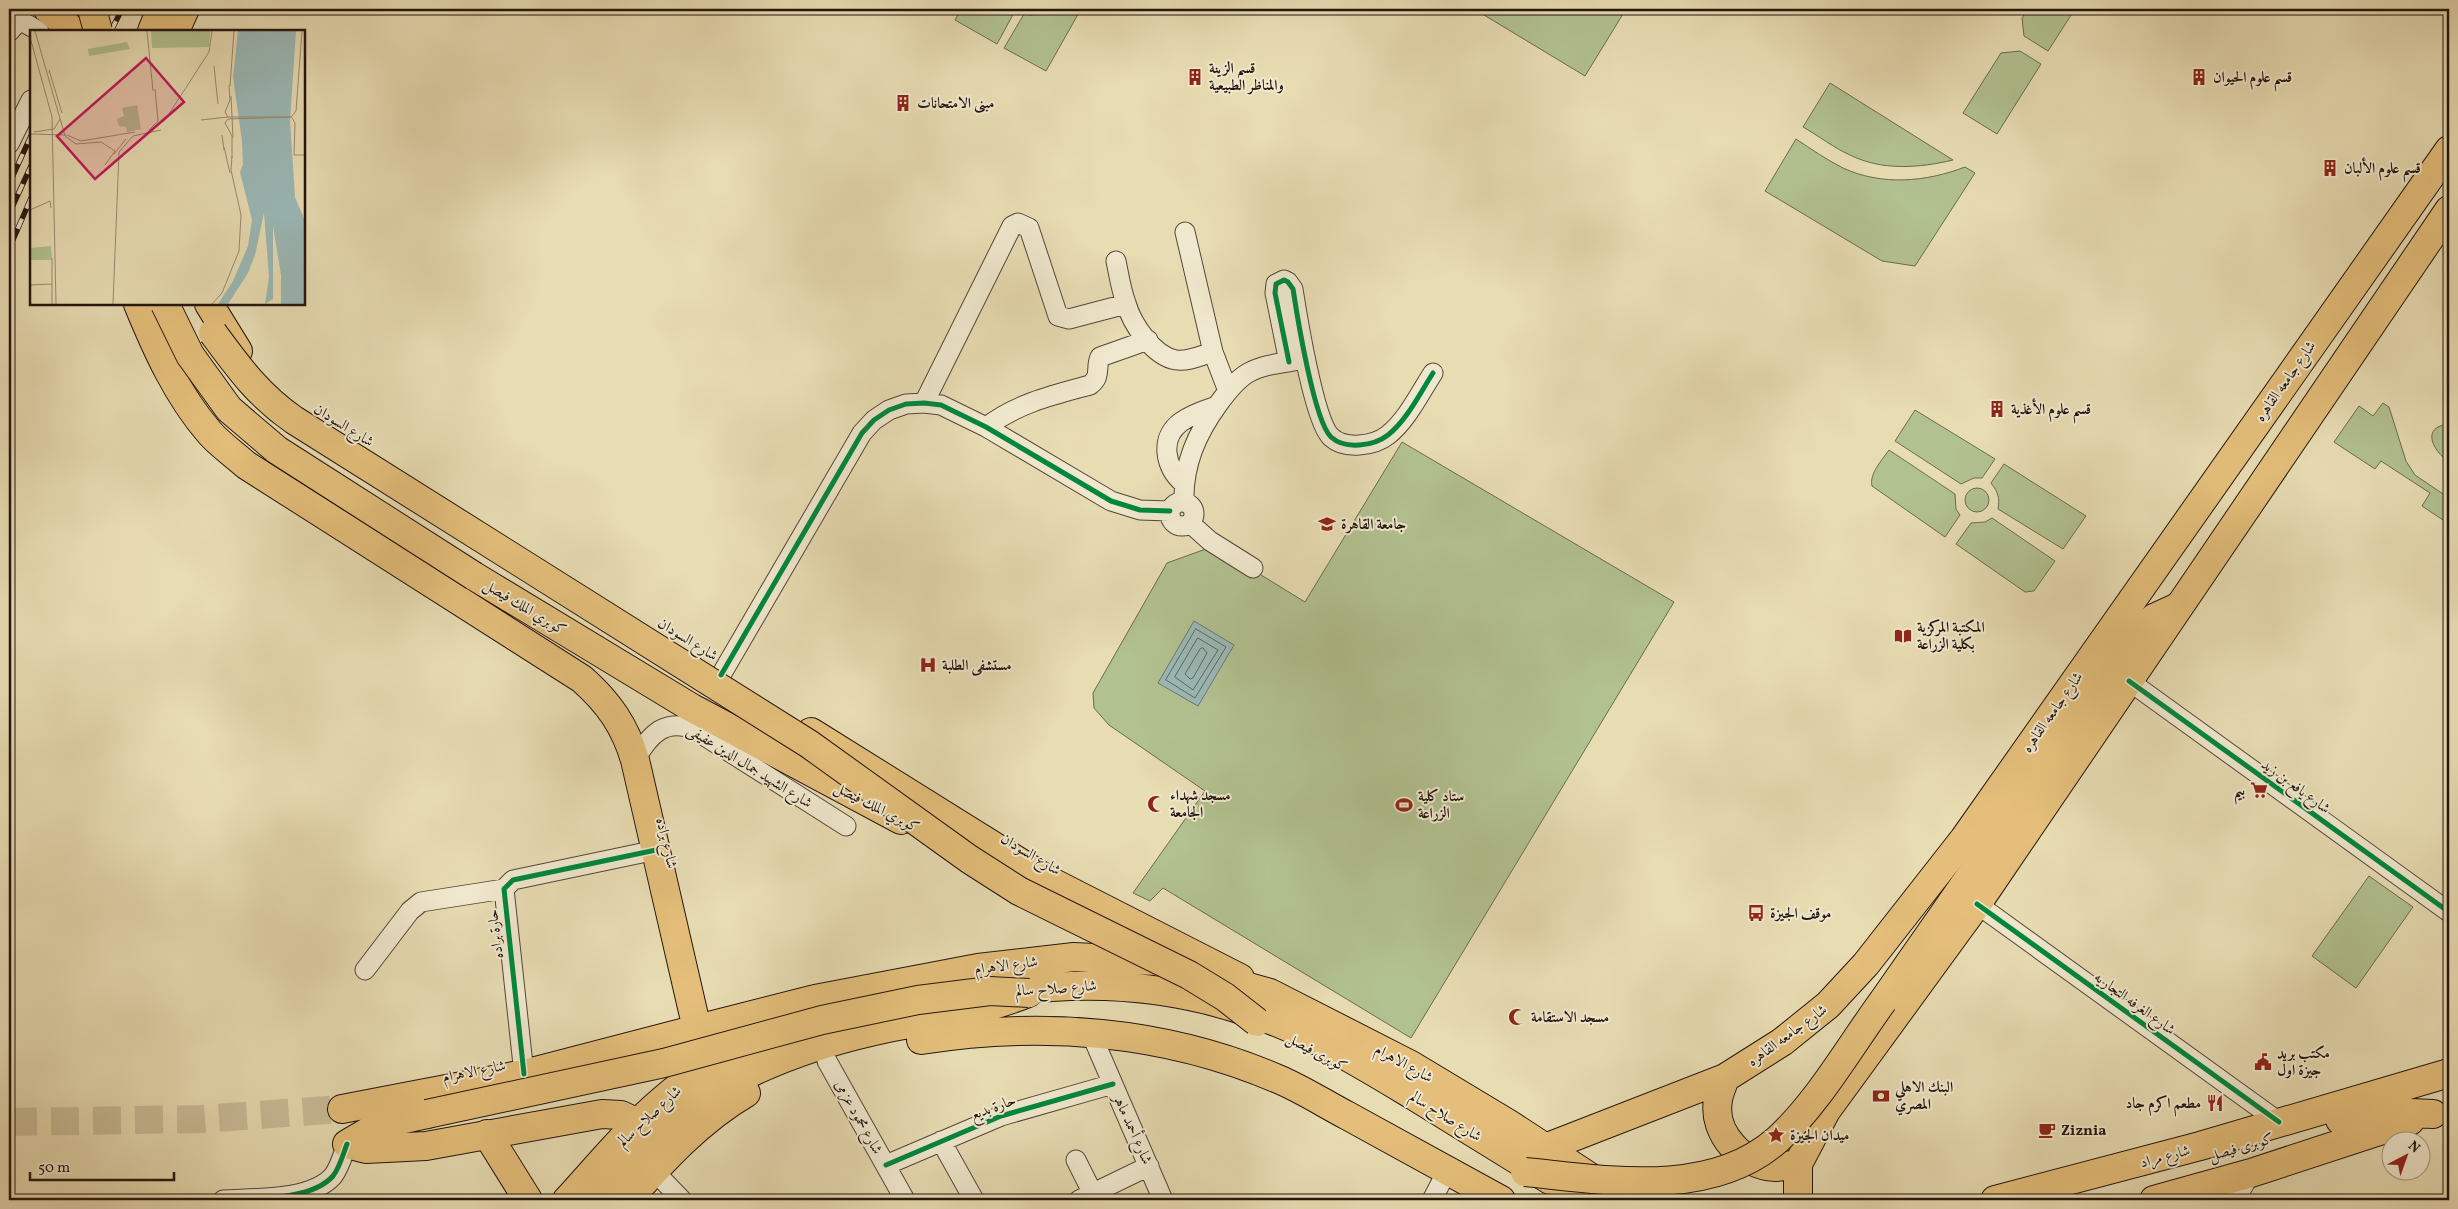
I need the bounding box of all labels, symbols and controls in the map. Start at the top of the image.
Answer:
inset map [30,30,305,305]
place label: قسم الزينة والمناظر الطبيعية [1209,59,1284,97]
building icon: قسم الزينة والمناظر الطبيعية [1185,67,1205,87]
building icon: قسم علوم الحيوان [2189,67,2209,87]
place label: قسم علوم الحيوان [2213,68,2292,92]
building icon: مبنى الامتحانات [893,93,913,113]
place label: مبنى الامتحانات [917,94,995,115]
place label: قسم علوم الألبان [2344,157,2421,183]
building icon: قسم علوم الألبان [2320,158,2340,178]
street label: شارع جامعه القاهره [2251,337,2323,427]
place label: قسم علوم الأغذية [2011,398,2091,424]
building icon: قسم علوم الأغذية [1987,399,2007,419]
street label: شارع السودان [309,400,377,454]
school or university icon: جامعة القاهرة [1317,514,1337,534]
place label: جامعة القاهرة [1341,515,1406,536]
street label: كوبري الملك فيصل [479,575,570,641]
street label: شارع السودان [653,614,721,668]
place label: المكتبة المركزية بكلية الزراعة [1917,618,1985,656]
library icon: المكتبة المركزية بكلية الزراعة [1893,626,1913,646]
hospital icon: مستشفى الطلبة [918,655,938,675]
place label: مستشفى الطلبة [942,656,1012,677]
street label: شارع جامعه القاهره [2018,668,2090,758]
street label: شارع الشهيد جمال الدين عفيفى [682,720,816,815]
street label: شارع يافع بن زيد [2255,755,2334,821]
street label: كوبري الملك فيصل [830,778,923,839]
supermarket icon: بيم [2249,780,2269,800]
place label: بيم [2234,781,2245,805]
place label: مسجد شهداء الجامعة [1170,786,1231,824]
place label: ستاد كلية الزراعة [1418,787,1464,825]
mosque icon: مسجد شهداء الجامعة [1146,794,1166,814]
sports icon: ستاد كلية الزراعة [1394,795,1414,815]
street label: شارع براده [649,816,682,871]
street label: شارع السودان [996,829,1064,882]
bus stop icon: موقف الجيزة [1746,903,1766,923]
place label: موقف الجيزة [1770,904,1832,925]
street label: حارة براده [483,908,510,960]
street label: شارع الاهرام [973,952,1039,982]
street label: شارع الغرفه التجاريه [2089,968,2179,1042]
street label: شارع صلاح سالم [1015,976,1097,1004]
street label: شارع جامعه القاهره [1744,1000,1833,1073]
mosque icon: مسجد الاستقامة [1507,1007,1527,1027]
place label: مسجد الاستقامة [1531,1008,1609,1029]
street label: كوبرى فيصل [1282,1028,1351,1078]
street label: شارع الاهرام [1370,1040,1436,1090]
place label: مكتب بريد جيزة اول [2277,1044,2330,1082]
public building icon: مكتب بريد جيزة اول [2253,1052,2273,1072]
street label: شارع الاهرام [441,1056,508,1090]
street label: شارع محمود عزمى [828,1077,887,1159]
place label: البنك الاهلي المصري [1894,1078,1953,1116]
street label: شارع صلاح سالم [613,1082,688,1153]
bank icon: البنك الاهلي المصري [1871,1086,1891,1106]
street label: شارع صلاح سالم [1405,1087,1485,1149]
street label: شارع أحمد ماهر [1105,1089,1158,1168]
street label: حارة بديع [968,1090,1020,1128]
restaurant icon: مطعم اكرم جاد [2205,1093,2225,1113]
place label: مطعم اكرم جاد [2126,1094,2201,1117]
cafe icon: Ziznia [2037,1120,2057,1140]
place label: Ziznia [2061,1121,2106,1142]
place icon: ميدان الجيزة [1766,1125,1786,1145]
place label: ميدان الجيزة [1790,1126,1849,1147]
street label: كوبرى فيصل [2207,1129,2276,1168]
north arrow [2380,1132,2430,1182]
text: N [2403,1137,2424,1158]
street label: شارع مراد [2138,1141,2193,1175]
scale bar [30,1149,174,1181]
text: 50 m [38,1158,70,1179]

